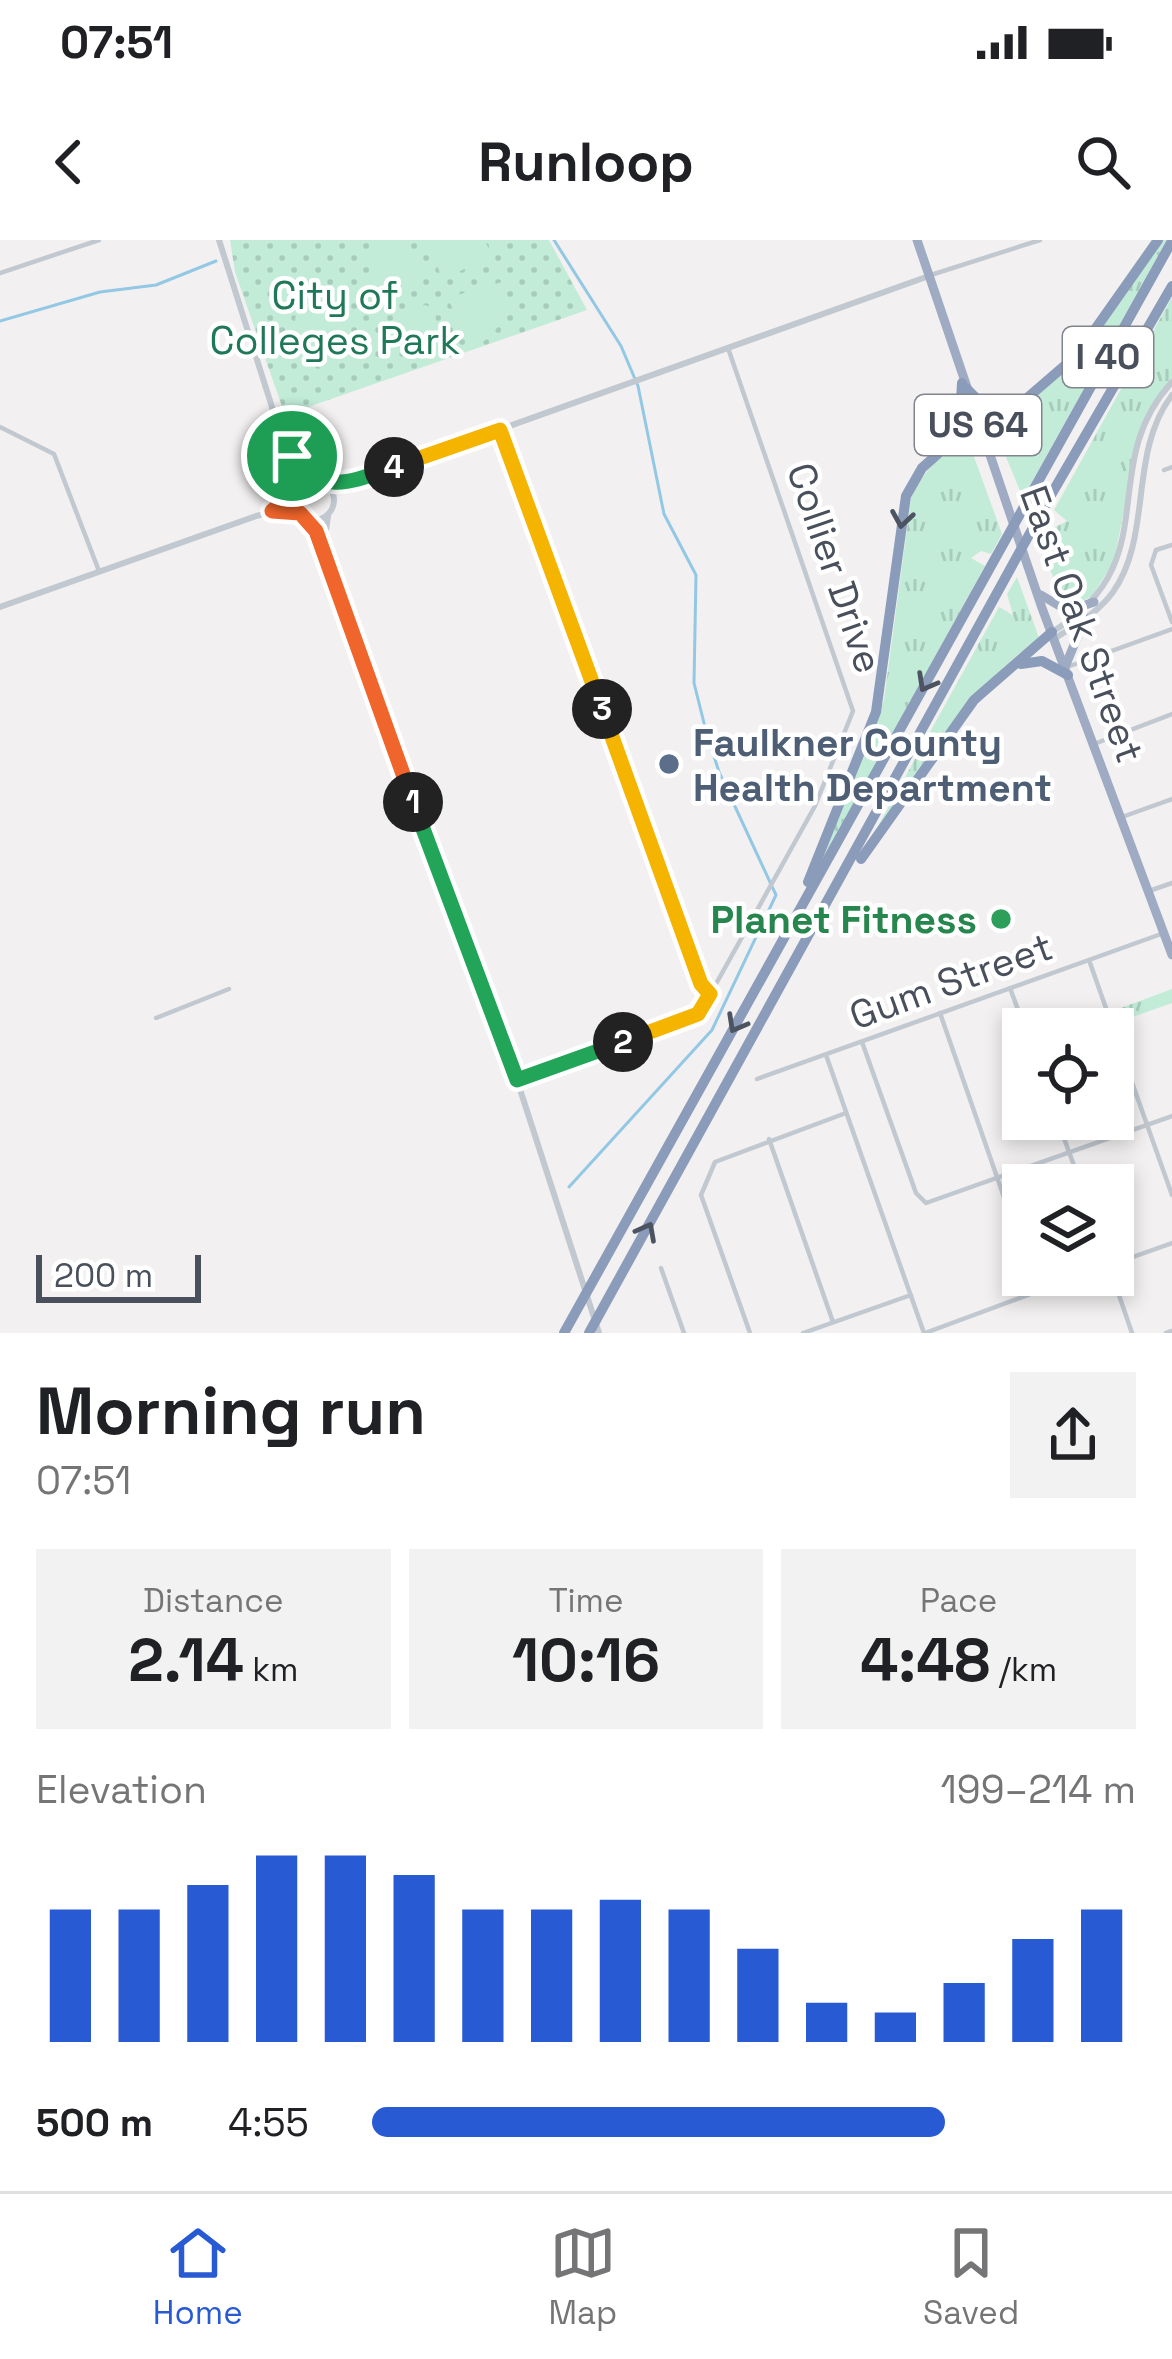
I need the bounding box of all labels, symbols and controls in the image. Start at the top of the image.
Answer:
text: 07:51 [60,14,173,71]
text: Runloop [478,128,694,197]
icon: back [36,129,102,195]
icon: search [1070,129,1136,195]
park label: City of Colleges Park [209,271,461,365]
road number: I 40 [1063,327,1153,387]
road number: US 64 [915,395,1041,455]
pin [241,405,343,507]
icon: arrive [259,423,325,489]
pin: 4 [364,437,424,497]
text: 4 [384,446,405,488]
street label: Collier Drive [776,456,894,680]
street label: East Oak Street [1009,479,1155,769]
one-way arrow [890,509,916,529]
one-way arrow [917,671,940,692]
pin: 3 [572,679,632,739]
text: 3 [592,688,612,730]
place label: Faulkner County Health Department [693,718,1052,812]
marker: Faulkner County Health Department [656,751,682,777]
pin: 1 [383,772,443,832]
text: 1 [406,781,420,823]
place label: Planet Fitness [711,895,977,944]
marker: Planet Fitness [988,906,1014,932]
street label: Gum Street [843,922,1059,1040]
map controls [1002,1008,1134,1296]
button: locate [1002,1008,1134,1140]
pin: 2 [593,1012,653,1072]
one-way arrow [727,1012,750,1033]
text: 2 [613,1021,633,1063]
button: layers [1002,1164,1134,1296]
one-way arrow [633,1223,656,1244]
scale bar [36,1249,201,1302]
text: 200 m [54,1255,153,1297]
text: Morning run [36,1369,426,1453]
button: share [1010,1372,1136,1498]
text: 07:51 [36,1456,131,1505]
text: Distance [143,1580,284,1622]
text: Time [548,1580,624,1622]
text: Pace [920,1580,997,1622]
text: 2.14 [128,1622,244,1699]
text: 10:16 [512,1622,660,1699]
text: 4:48 [860,1622,990,1699]
text: km [244,1649,298,1691]
text: /km [990,1649,1057,1691]
text: Elevation [36,1765,207,1814]
text: 199–214 m [941,1765,1136,1814]
text: 500 m [36,2098,153,2147]
text: 4:55 [228,2098,309,2147]
tab: Home [153,2220,243,2334]
tab: Map [548,2220,617,2334]
tab: Saved [923,2220,1019,2334]

